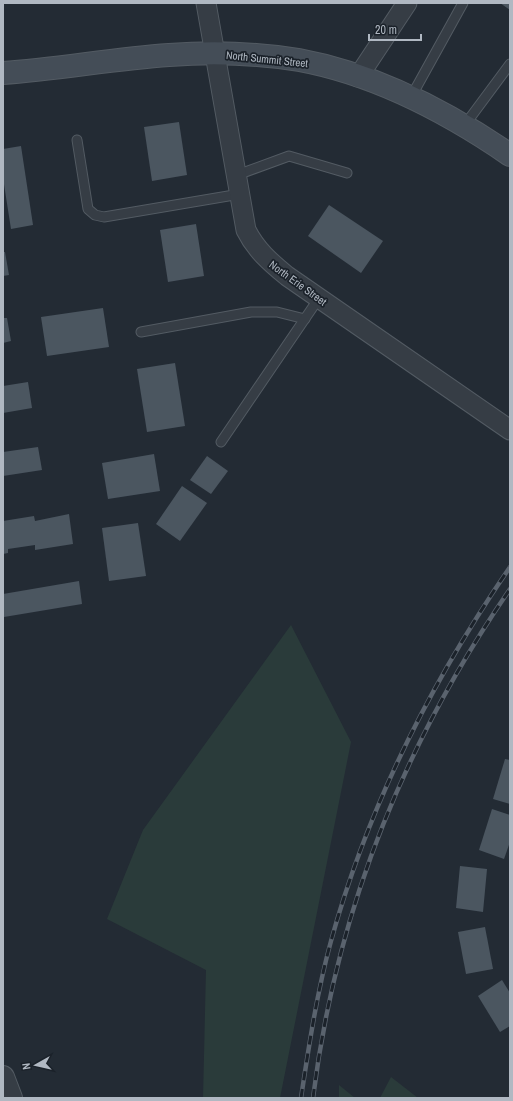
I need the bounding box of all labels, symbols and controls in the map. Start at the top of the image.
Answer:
scale bar [369,16,421,42]
text: 20 m [375,22,397,38]
street label: North Summit Street [225,48,309,70]
street label: North Erie Street [267,257,330,309]
north arrow [16,1045,56,1085]
text: N [19,1062,33,1071]

